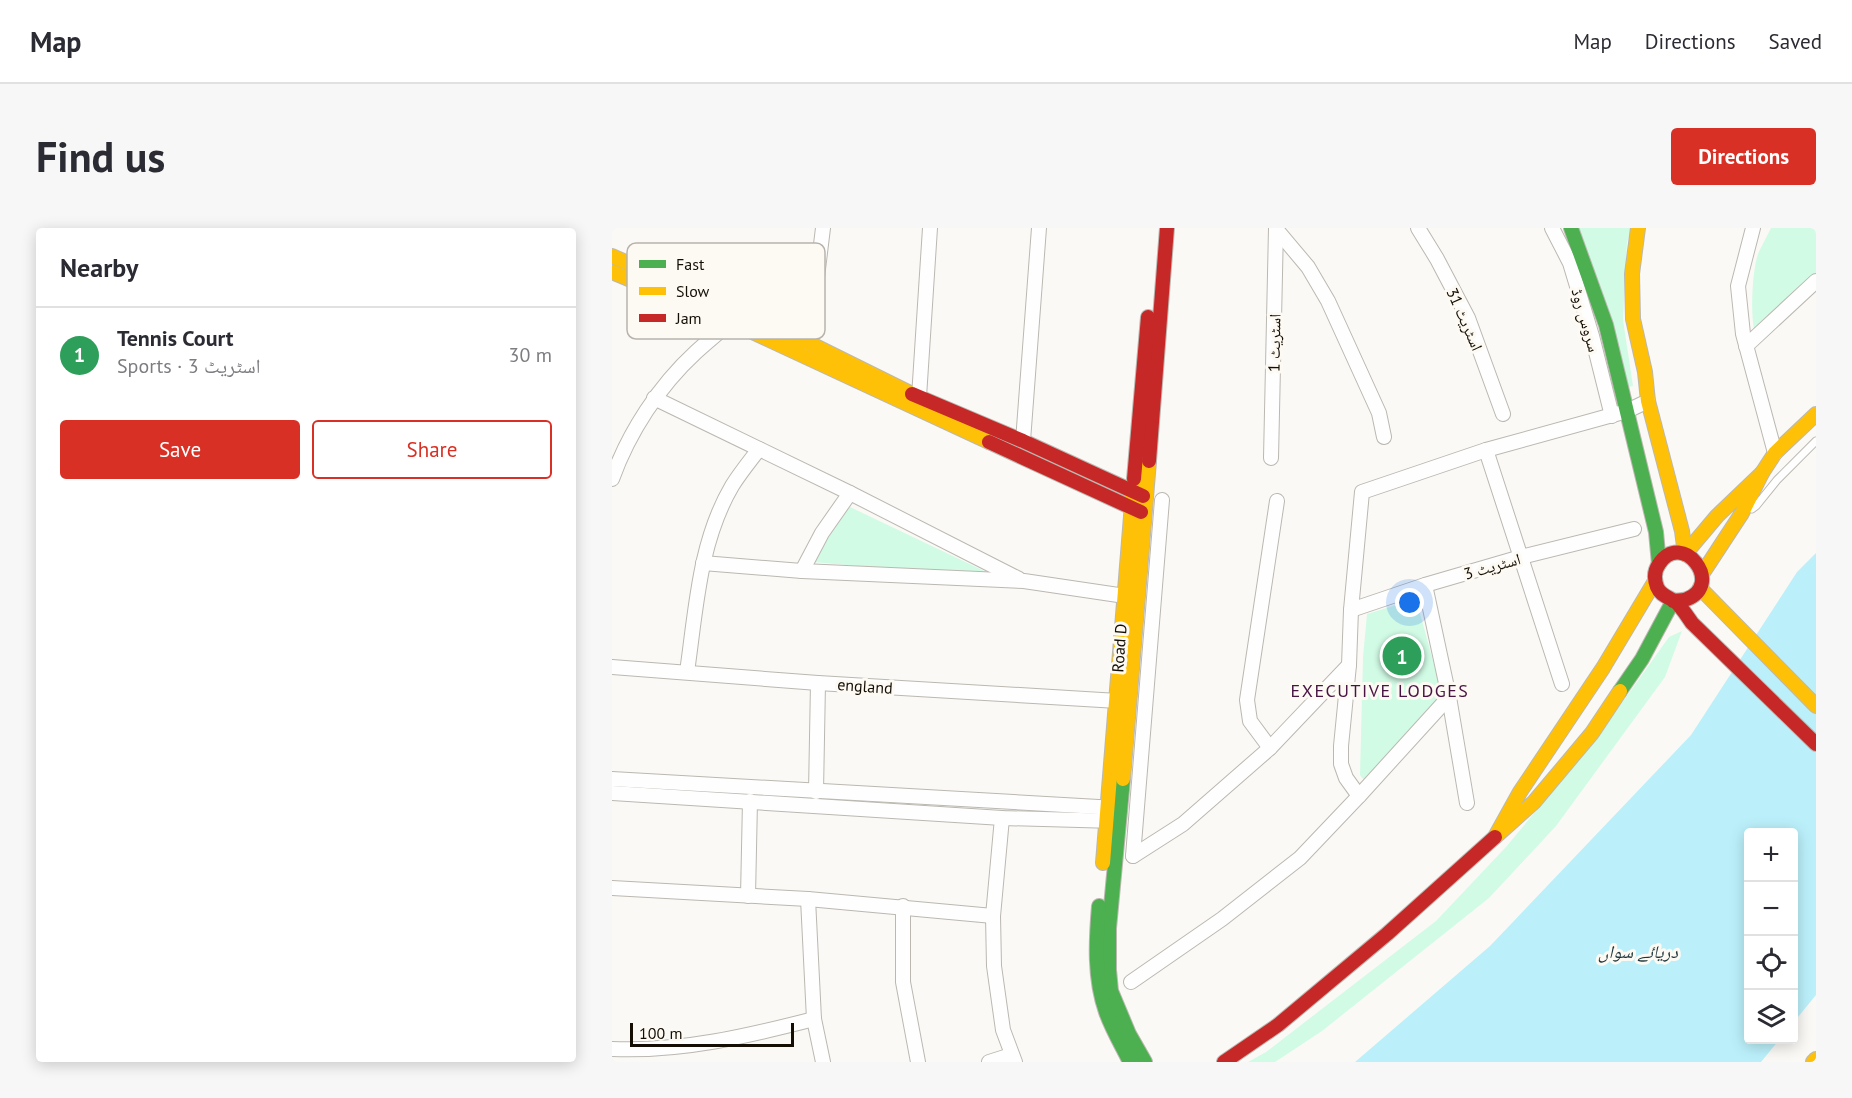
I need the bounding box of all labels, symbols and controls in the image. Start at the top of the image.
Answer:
text: Map [30,23,81,60]
text: Map [1573,28,1612,55]
text: Directions [1645,28,1736,55]
text: Saved [1769,28,1822,55]
button: Directions [1671,128,1816,185]
text: Find us [36,129,165,184]
legend [627,243,825,339]
text: Nearby [60,251,138,284]
text: Fast [676,254,705,274]
text: Slow [676,281,710,301]
street label: اسٹریٹ 31 [1442,284,1488,354]
street label: سروس روڈ [1566,286,1605,354]
text: Jam [675,308,702,328]
street label: اسٹریٹ 1 [1263,314,1285,372]
text: Tennis Court [117,324,234,352]
text: 1 [74,342,85,368]
text: 30 m [509,342,552,368]
text: Sports · اسٹریٹ 3 [117,353,260,379]
button: Save [60,420,300,479]
button: Share [312,420,552,479]
street label: اسٹریٹ 3 [1461,548,1523,584]
your location [1395,588,1424,617]
street label: Road D [1107,623,1131,673]
pin: 1 [1382,634,1422,678]
street label: england [837,674,893,698]
district label: EXECUTIVE LODGES [1291,679,1469,702]
map controls [1744,828,1798,1044]
button: + [1744,828,1798,882]
button: − [1744,882,1798,936]
button: locate [1744,936,1798,990]
water label: دریائے سواں [1598,940,1679,963]
button: layers [1744,990,1798,1044]
scale bar [630,1020,794,1048]
text: 100 m [639,1023,682,1043]

